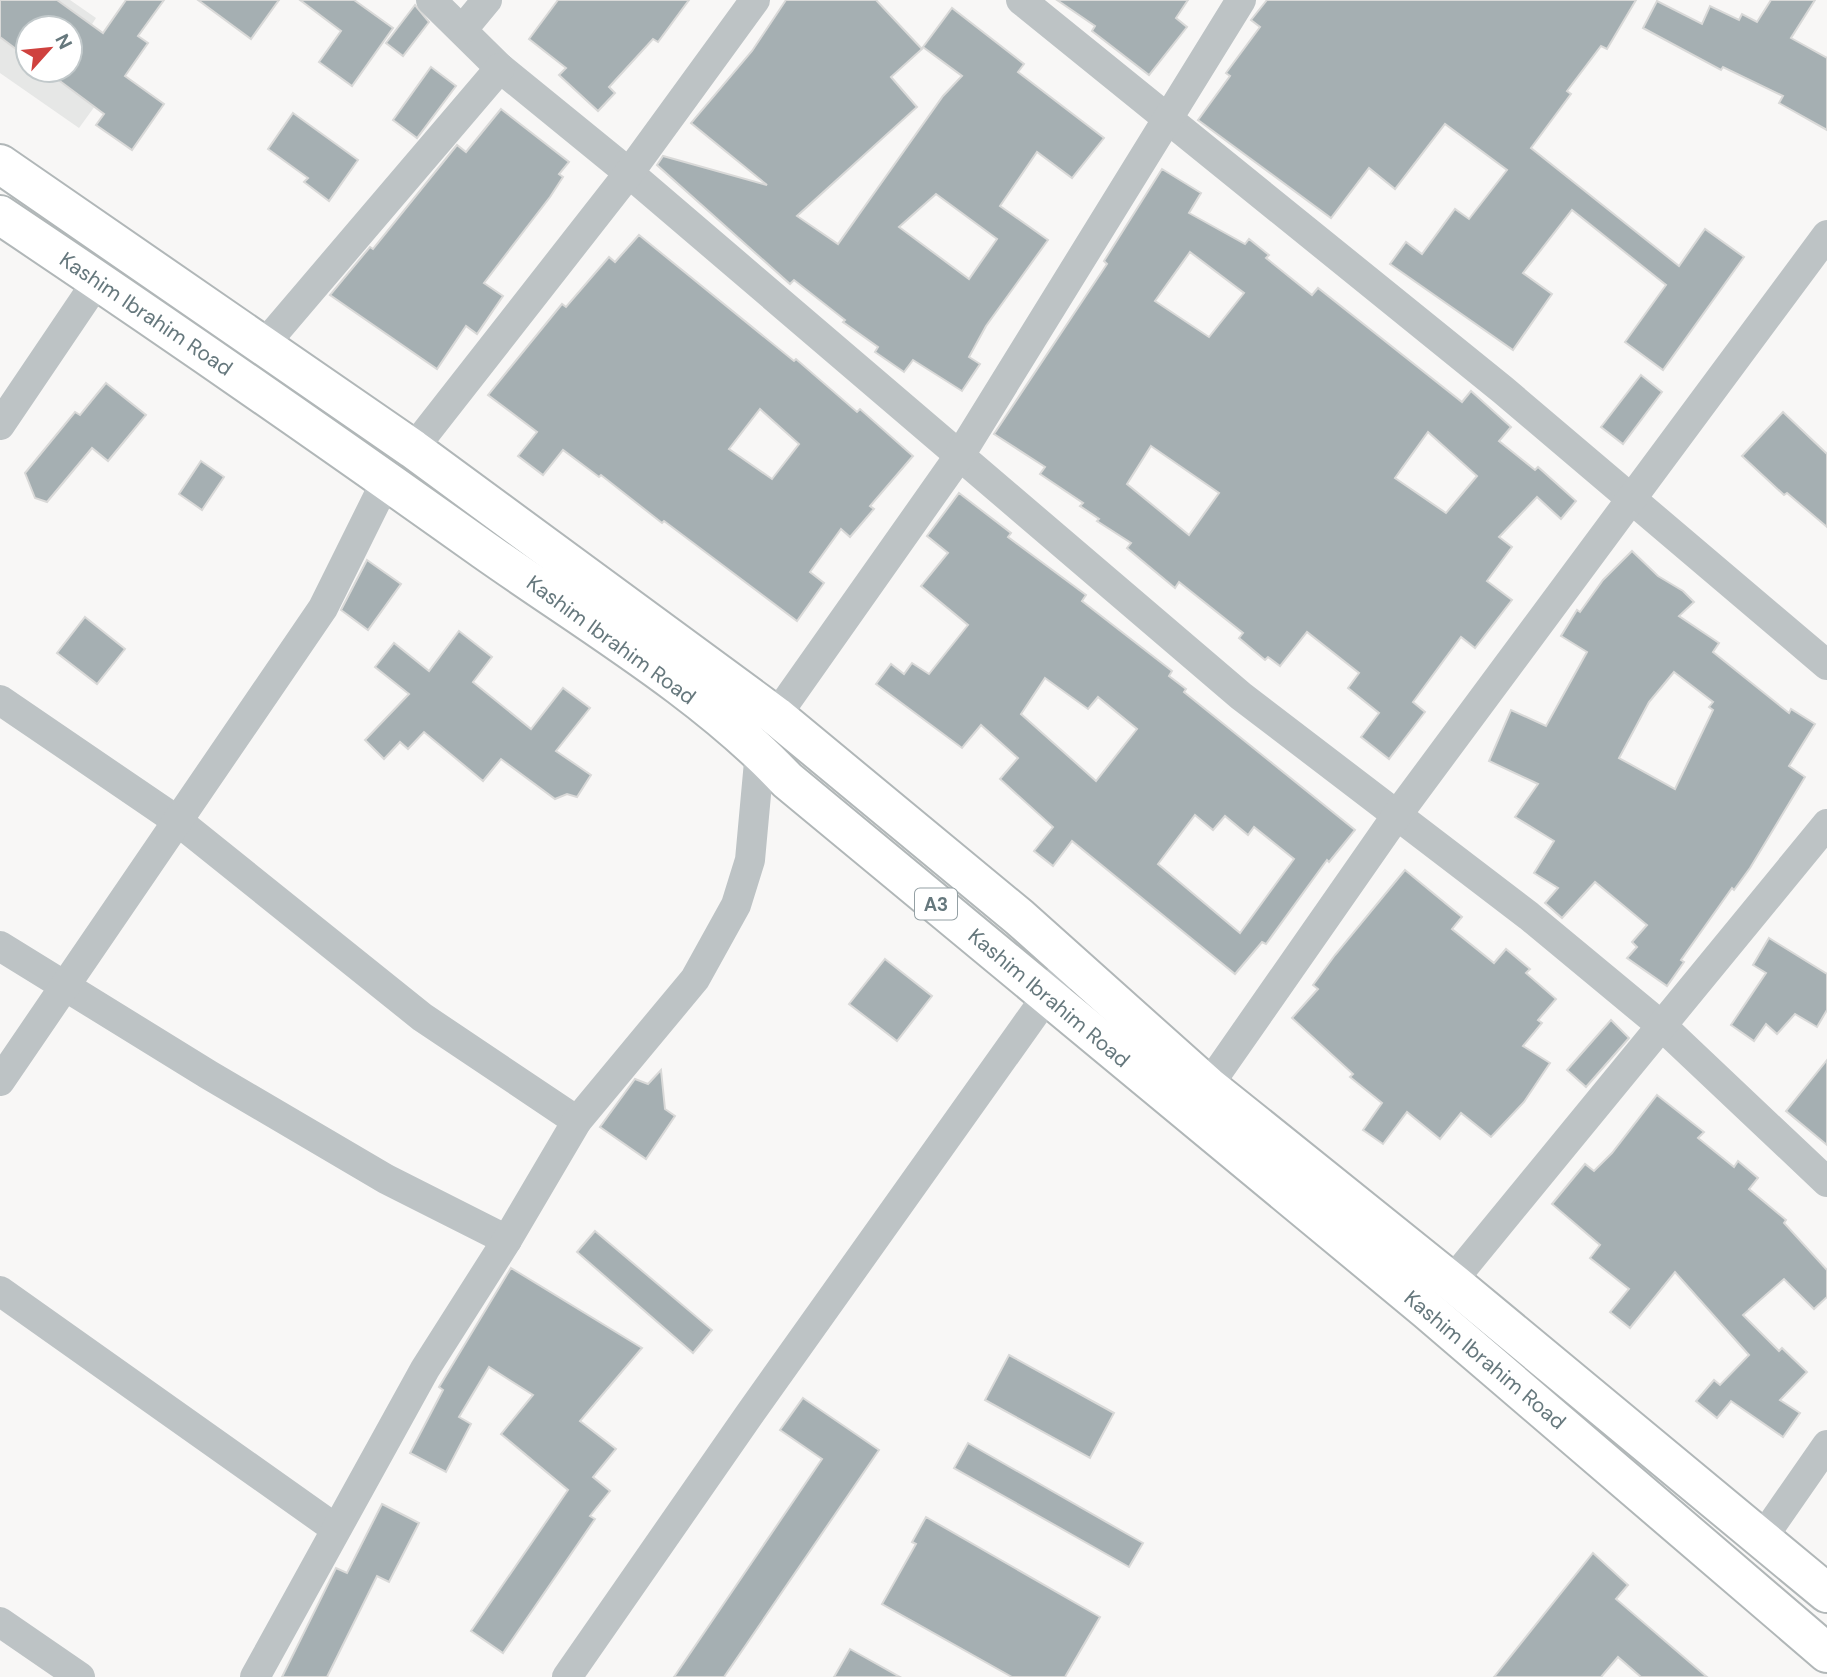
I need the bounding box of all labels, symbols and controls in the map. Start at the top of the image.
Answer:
north arrow [14,14,84,84]
text: N [49,30,78,53]
street label: Kashim Ibrahim Road [54,246,238,382]
street label: Kashim Ibrahim Road [521,569,701,711]
road number: A3 [915,888,957,920]
street label: Kashim Ibrahim Road [962,922,1136,1074]
street label: Kashim Ibrahim Road [1398,1284,1572,1436]

